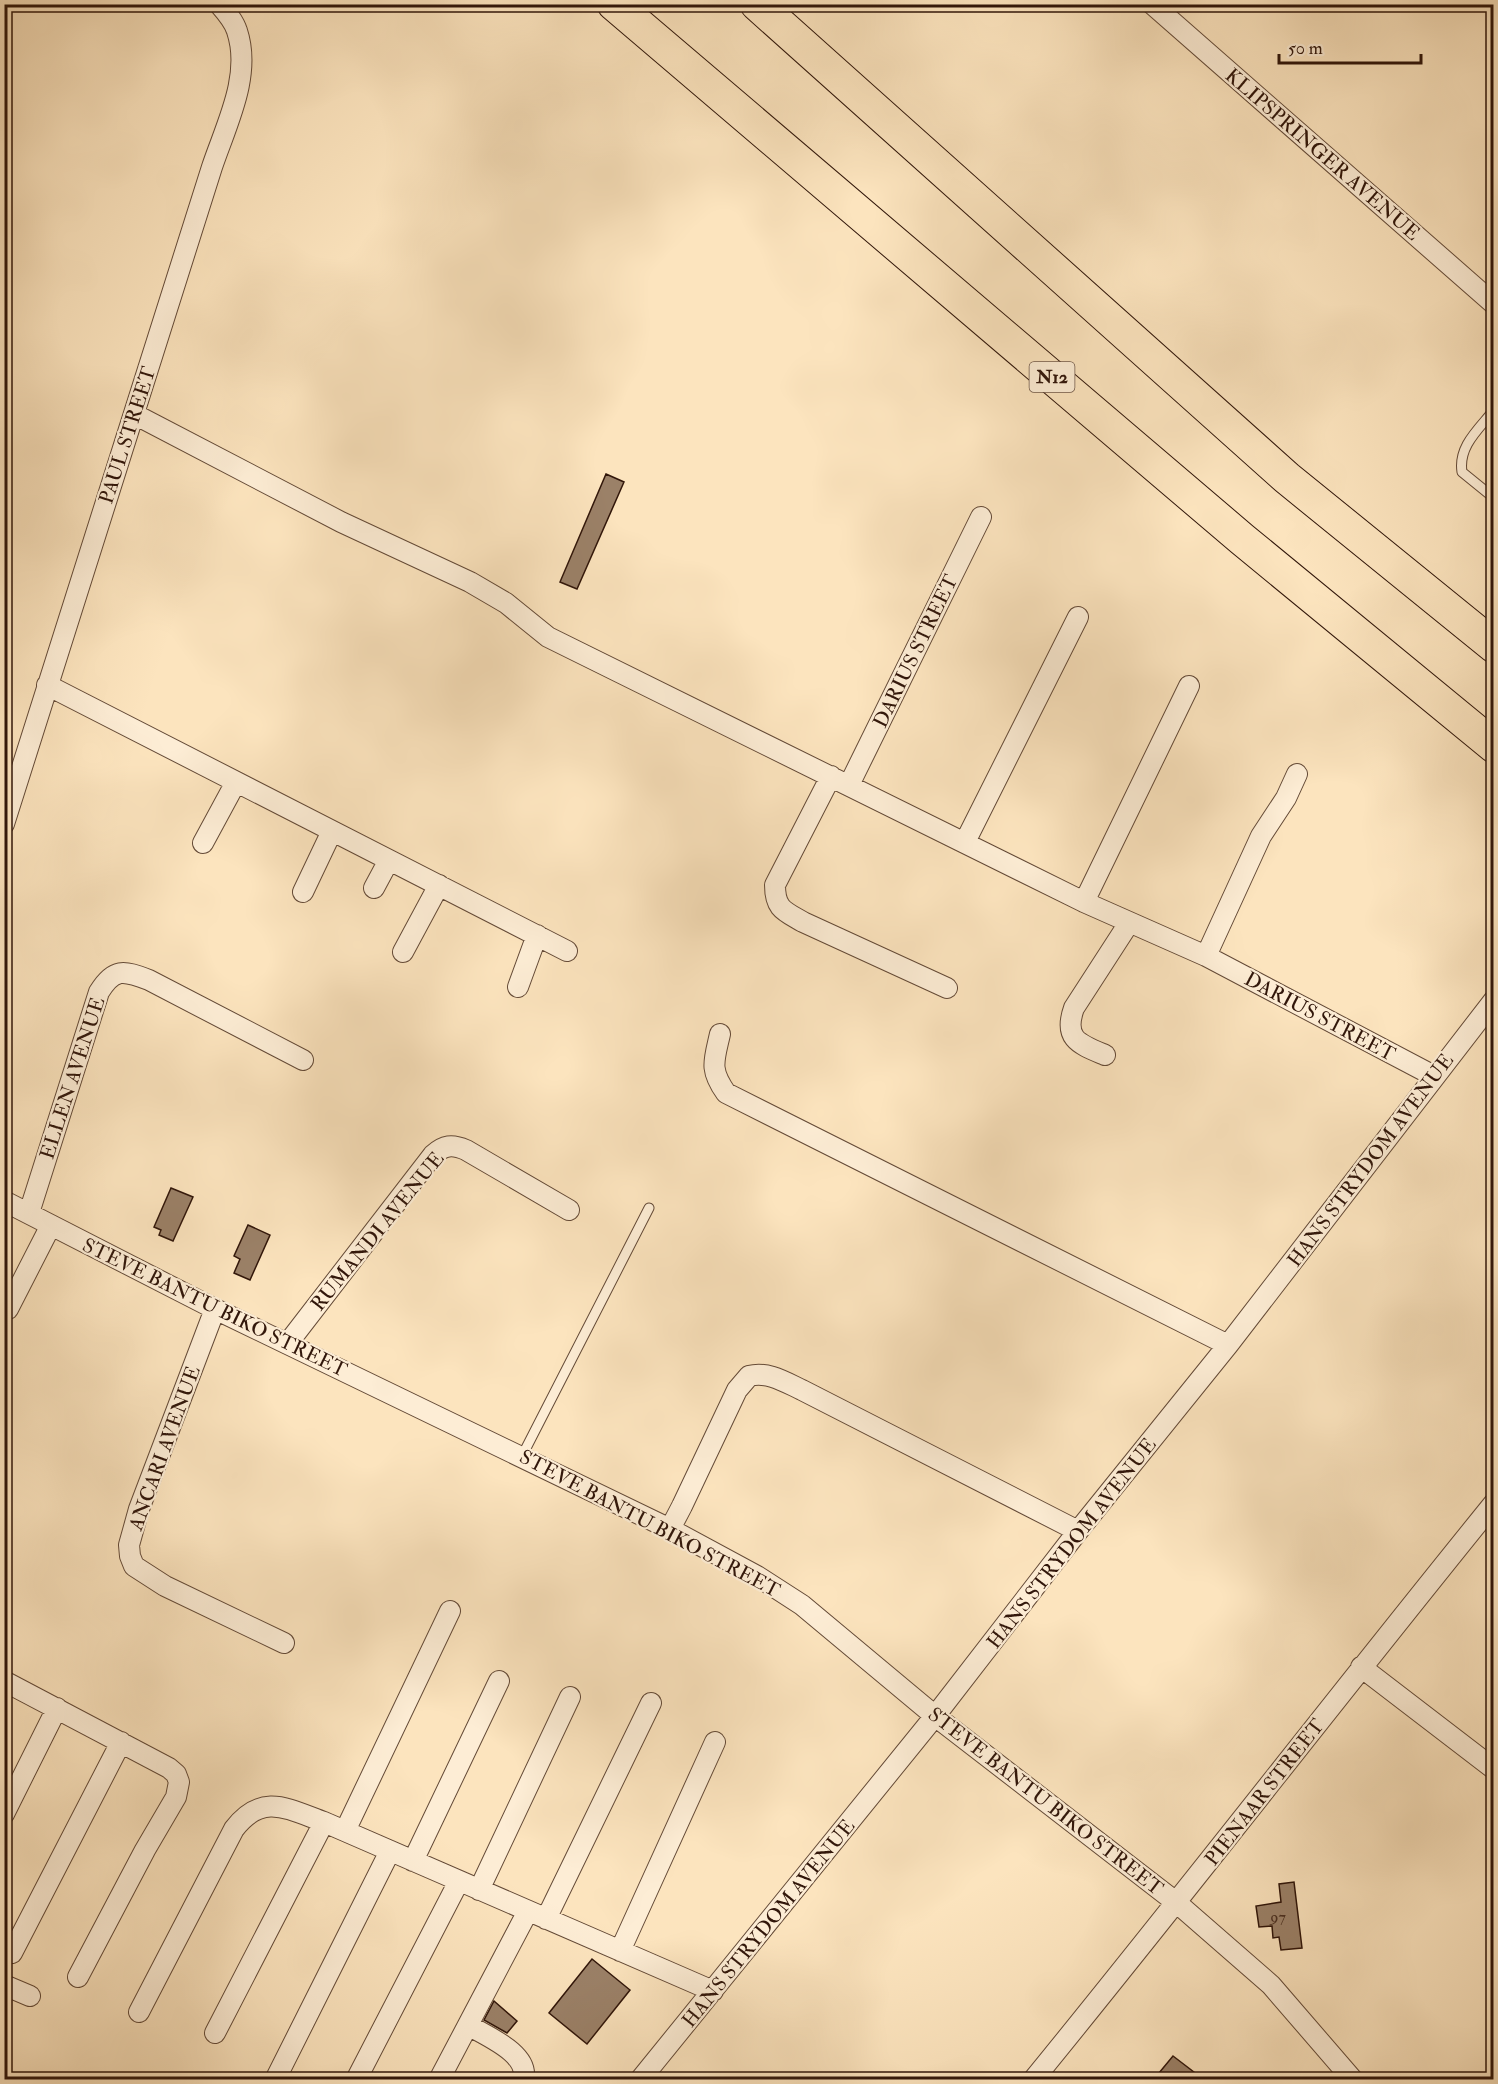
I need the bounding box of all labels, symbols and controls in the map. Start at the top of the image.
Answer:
scale bar [1279,27,1422,65]
text: 50 m [1288,37,1323,60]
street label: KLIPSPRINGER AVENUE [1220,63,1425,246]
road number: N12 [1030,362,1074,392]
street label: PAUL STREET [94,363,161,507]
street label: DARIUS STREET [868,570,963,732]
street label: DARIUS STREET [1240,966,1400,1067]
street label: ELLEN AVENUE [34,994,110,1162]
street label: HANS STRYDOM AVENUE [1282,1049,1459,1272]
street label: RUMANDI AVENUE [305,1147,449,1316]
street label: STEVE BANTU BIKO STREET [78,1232,351,1383]
street label: ANCARI AVENUE [123,1362,206,1535]
street label: HANS STRYDOM AVENUE [981,1433,1162,1654]
street label: STEVE BANTU BIKO STREET [515,1444,784,1603]
street label: STEVE BANTU BIKO STREET [923,1702,1168,1901]
street label: PIENAAR STREET [1199,1714,1330,1871]
street label: HANS STRYDOM AVENUE [677,1814,860,2033]
house number: 97 [1269,1907,1286,1927]

